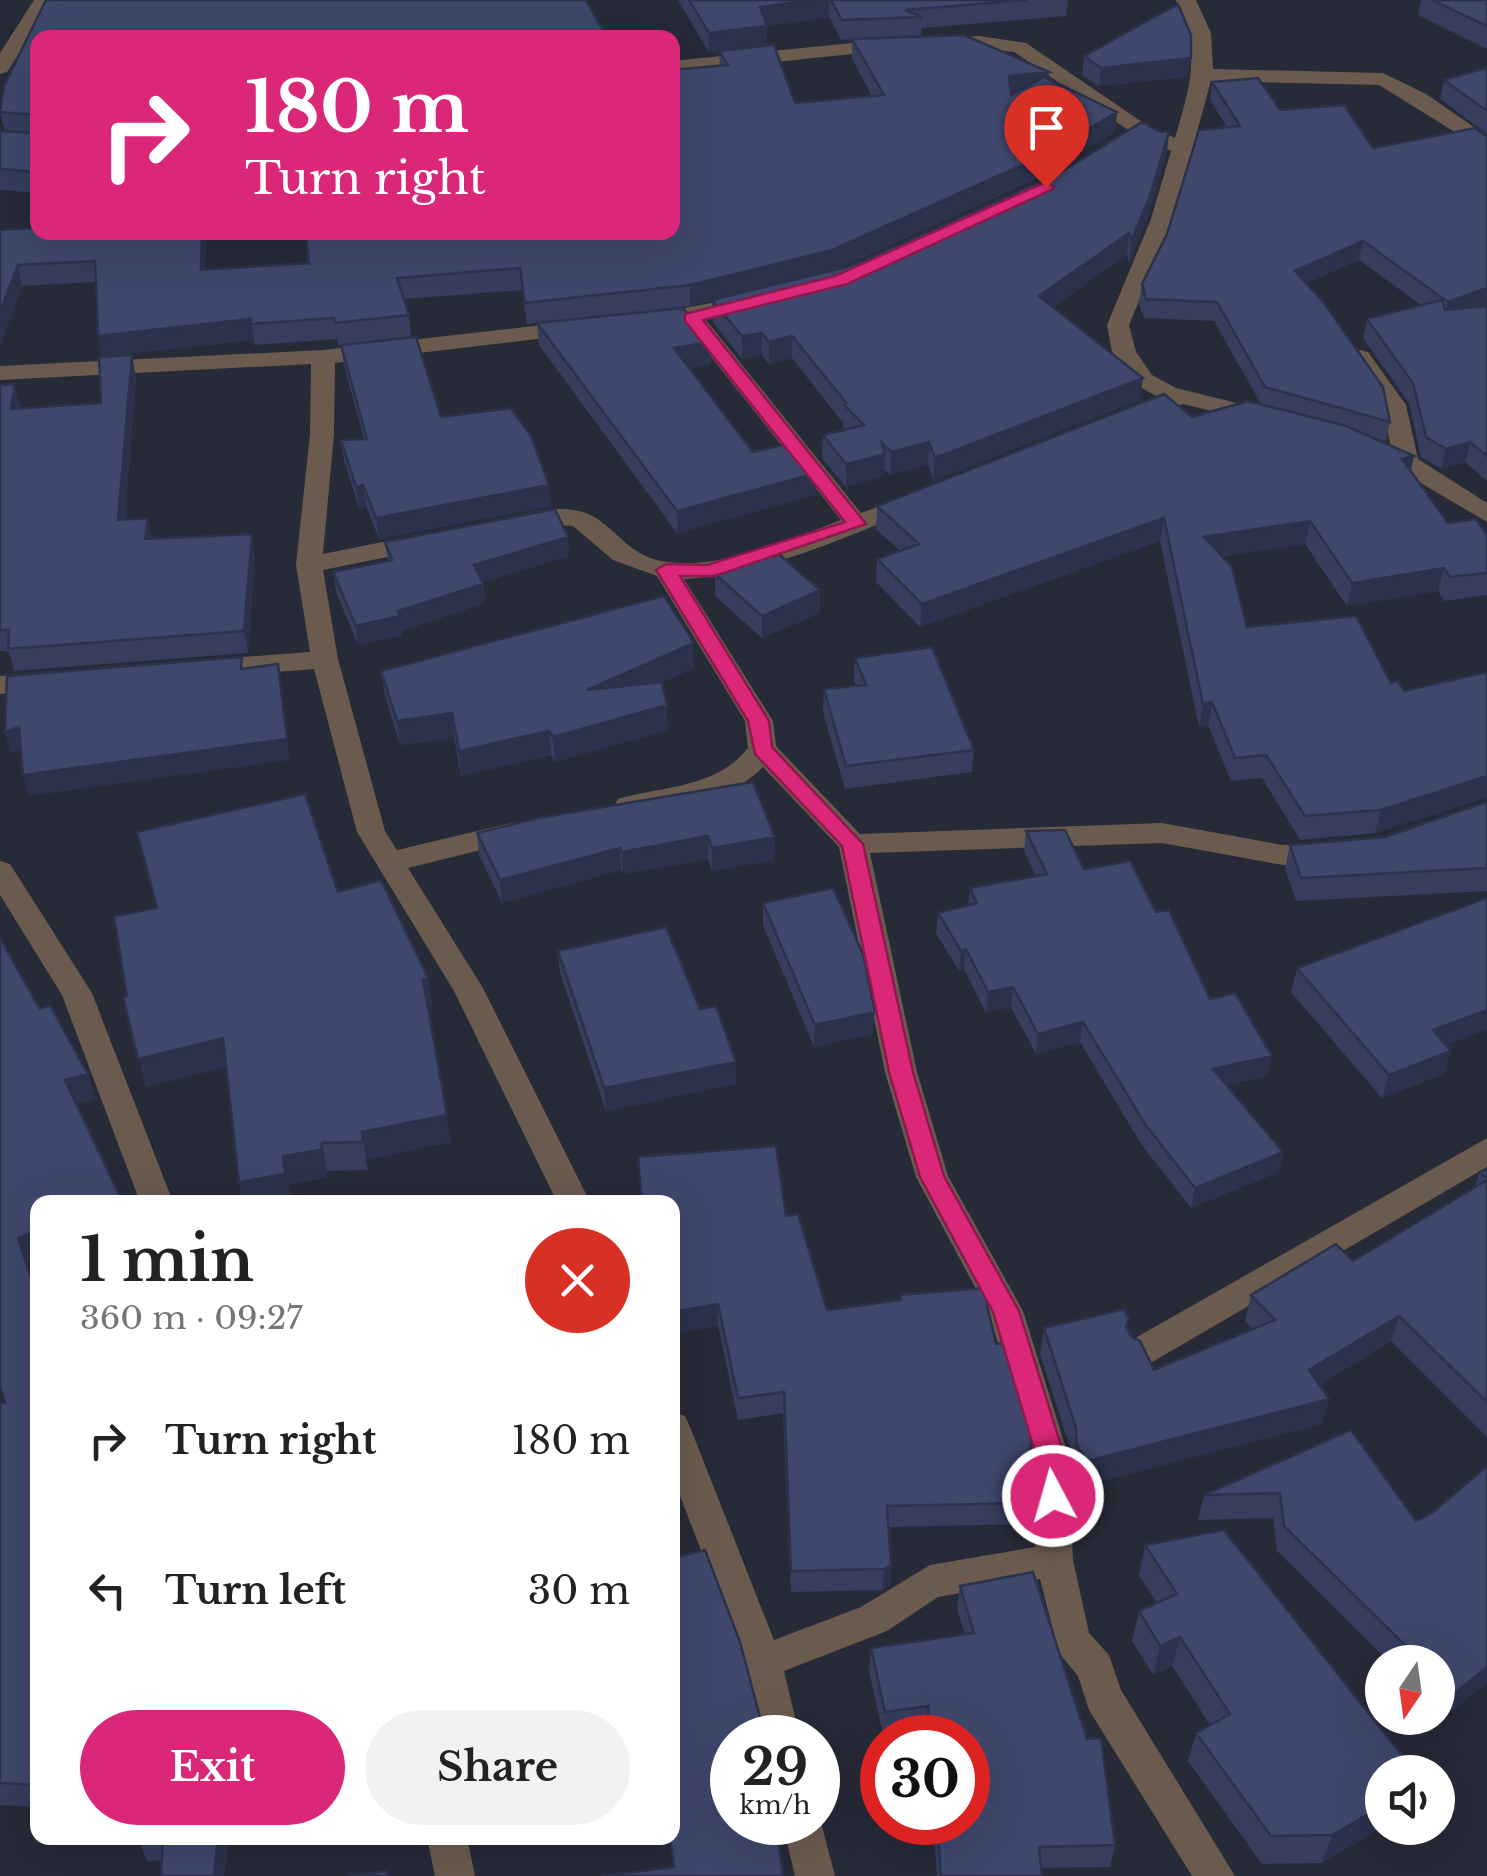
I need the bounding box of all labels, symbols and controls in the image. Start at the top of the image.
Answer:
text: 180 m [245,64,469,151]
icon: right [80,70,210,200]
pin [1004,85,1089,188]
icon: arrive [1019,100,1074,155]
text: Turn right [245,150,486,206]
text: 1 min [80,1223,254,1297]
button: close [525,1228,630,1333]
text: 360 m · 09:27 [80,1298,302,1338]
icon: right [80,1413,135,1468]
text: Turn right [165,1417,376,1464]
text: 180 m [511,1417,630,1464]
position arrow [1001,1444,1105,1548]
icon: left [80,1563,135,1618]
text: Turn left [165,1567,346,1614]
text: 30 m [528,1567,630,1614]
north arrow [1365,1645,1455,1735]
map controls [1365,1645,1455,1845]
button: Exit [80,1710,345,1825]
button: Share [365,1710,630,1825]
speed limit sign: 30 [860,1715,990,1845]
text: 29 [742,1736,808,1799]
button: sound [1365,1755,1455,1845]
text: km/h [740,1790,810,1821]

